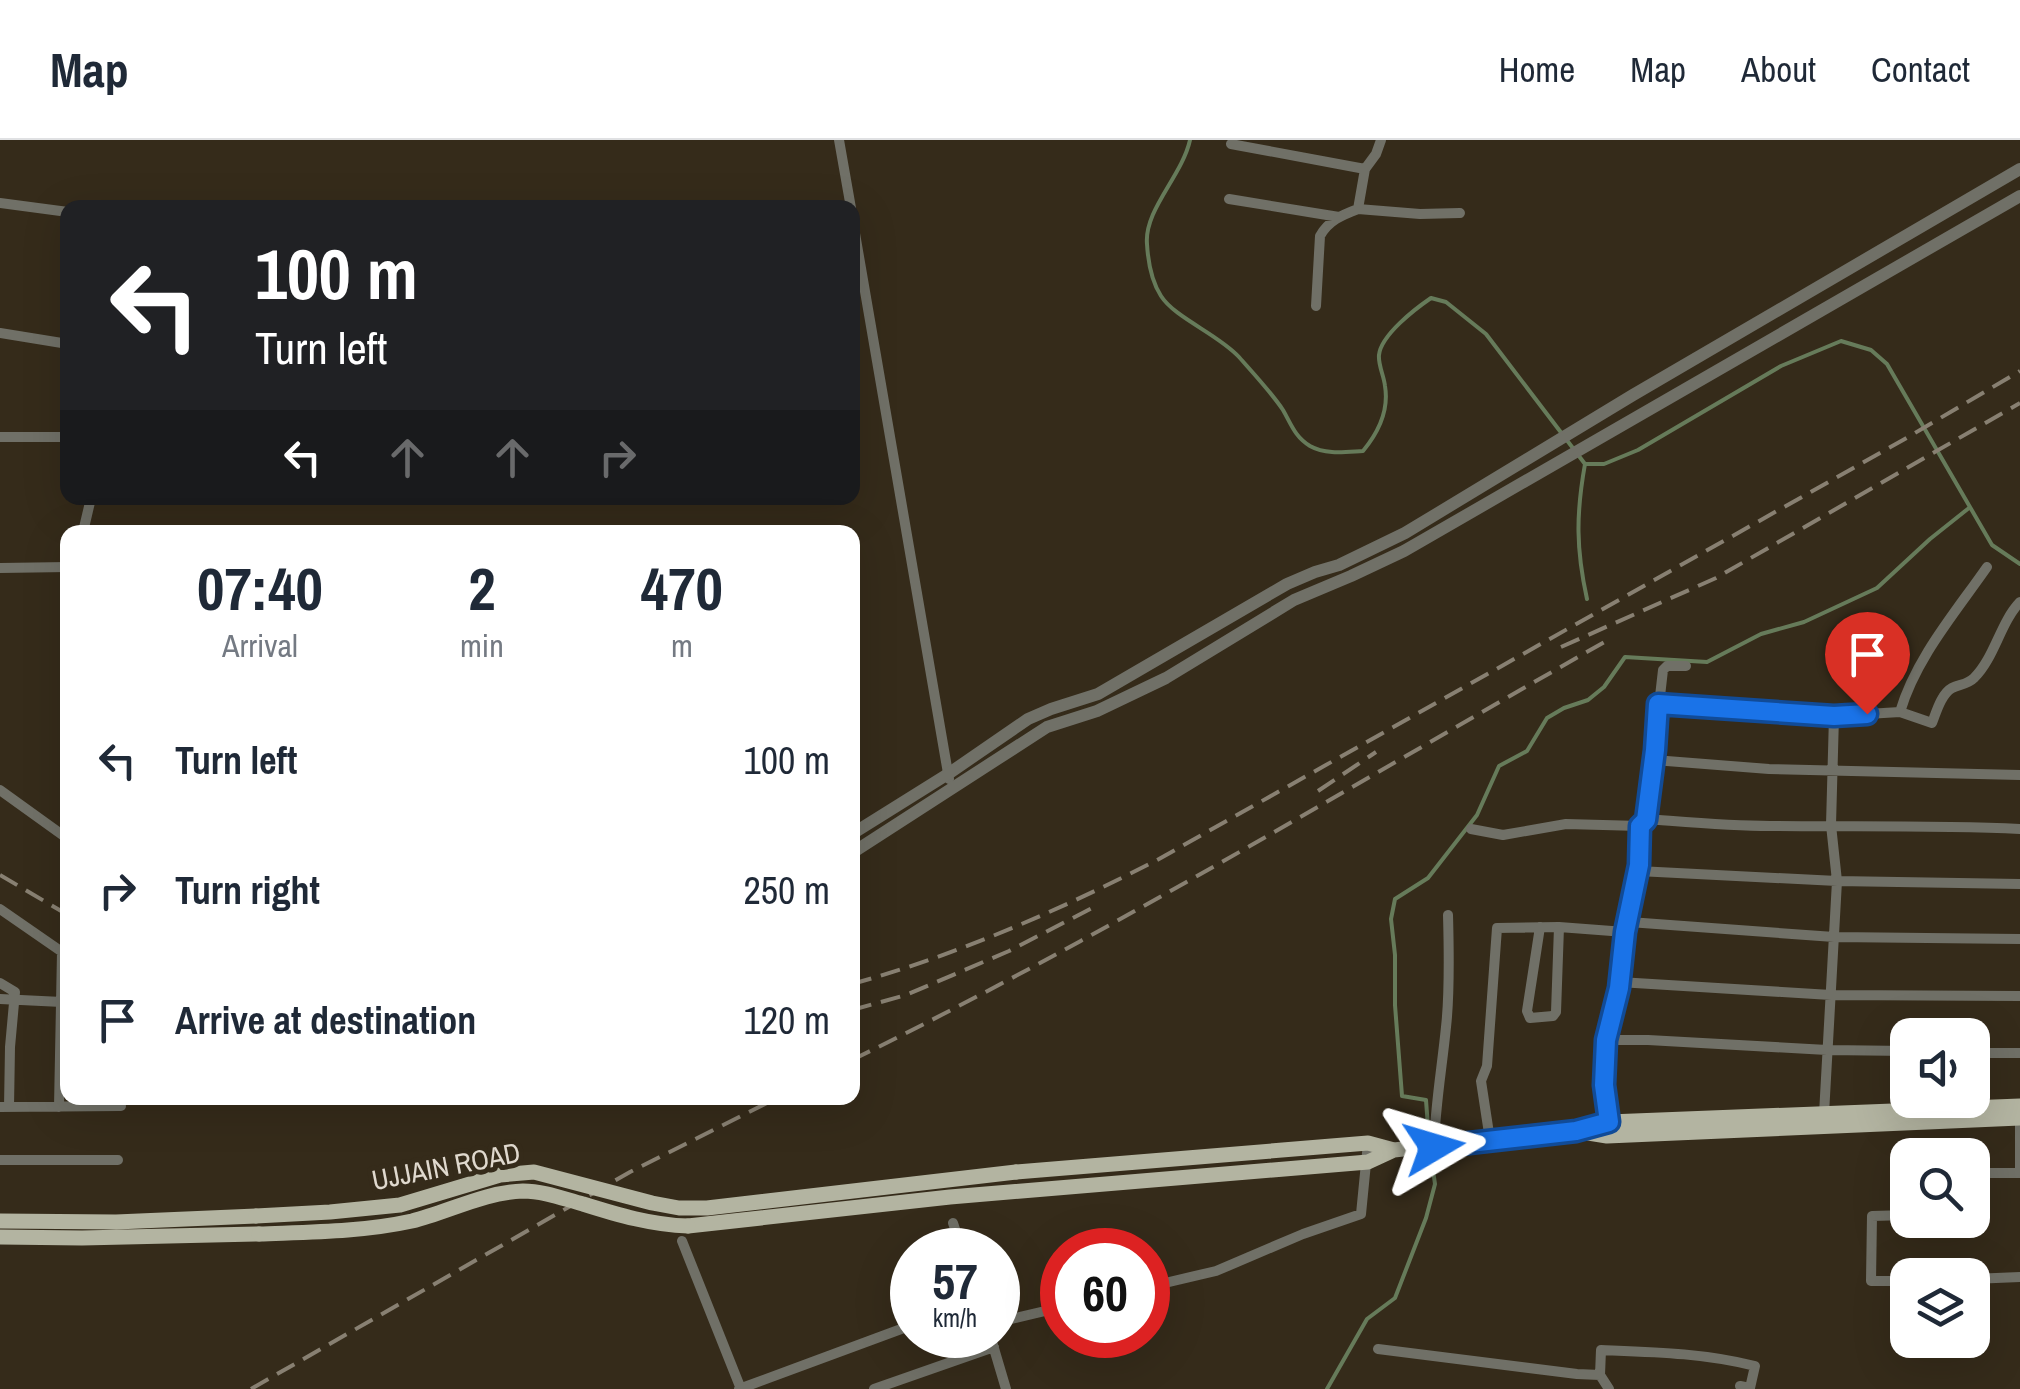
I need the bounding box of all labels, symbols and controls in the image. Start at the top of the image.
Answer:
text: Map [50,37,129,102]
text: Home [1499,46,1575,93]
text: Map [1630,46,1686,93]
text: About [1741,46,1816,93]
text: Contact [1871,46,1970,93]
text: 100 m [255,227,418,321]
icon: left [90,240,220,370]
text: Turn left [255,317,387,378]
icon: left [275,430,330,485]
icon: ahead [380,430,435,485]
icon: ahead [485,430,540,485]
icon: right [590,430,645,485]
text: 07:40 [197,548,323,629]
text: 2 [468,548,496,629]
text: 470 [641,548,723,629]
pin [1825,612,1910,715]
text: Arrival [222,624,298,667]
text: min [460,624,504,667]
text: m [671,624,693,667]
icon: arrive [1840,627,1895,682]
icon: left [90,733,145,788]
text: Turn left [175,735,297,786]
text: 100 m [743,735,830,786]
icon: right [90,863,145,918]
text: Turn right [175,865,320,916]
text: 250 m [743,865,830,916]
icon: arrive [90,993,145,1048]
text: Arrive at destination [175,995,476,1046]
text: 120 m [743,995,830,1046]
map controls [1890,1018,1990,1358]
button: sound [1890,1018,1990,1118]
position arrow [1382,1095,1486,1199]
street label: UJJAIN ROAD [368,1133,524,1199]
button: search [1890,1138,1990,1238]
speed limit sign: 60 [1040,1228,1170,1358]
text: 57 [932,1247,978,1315]
button: layers [1890,1258,1990,1358]
text: km/h [933,1301,977,1335]

